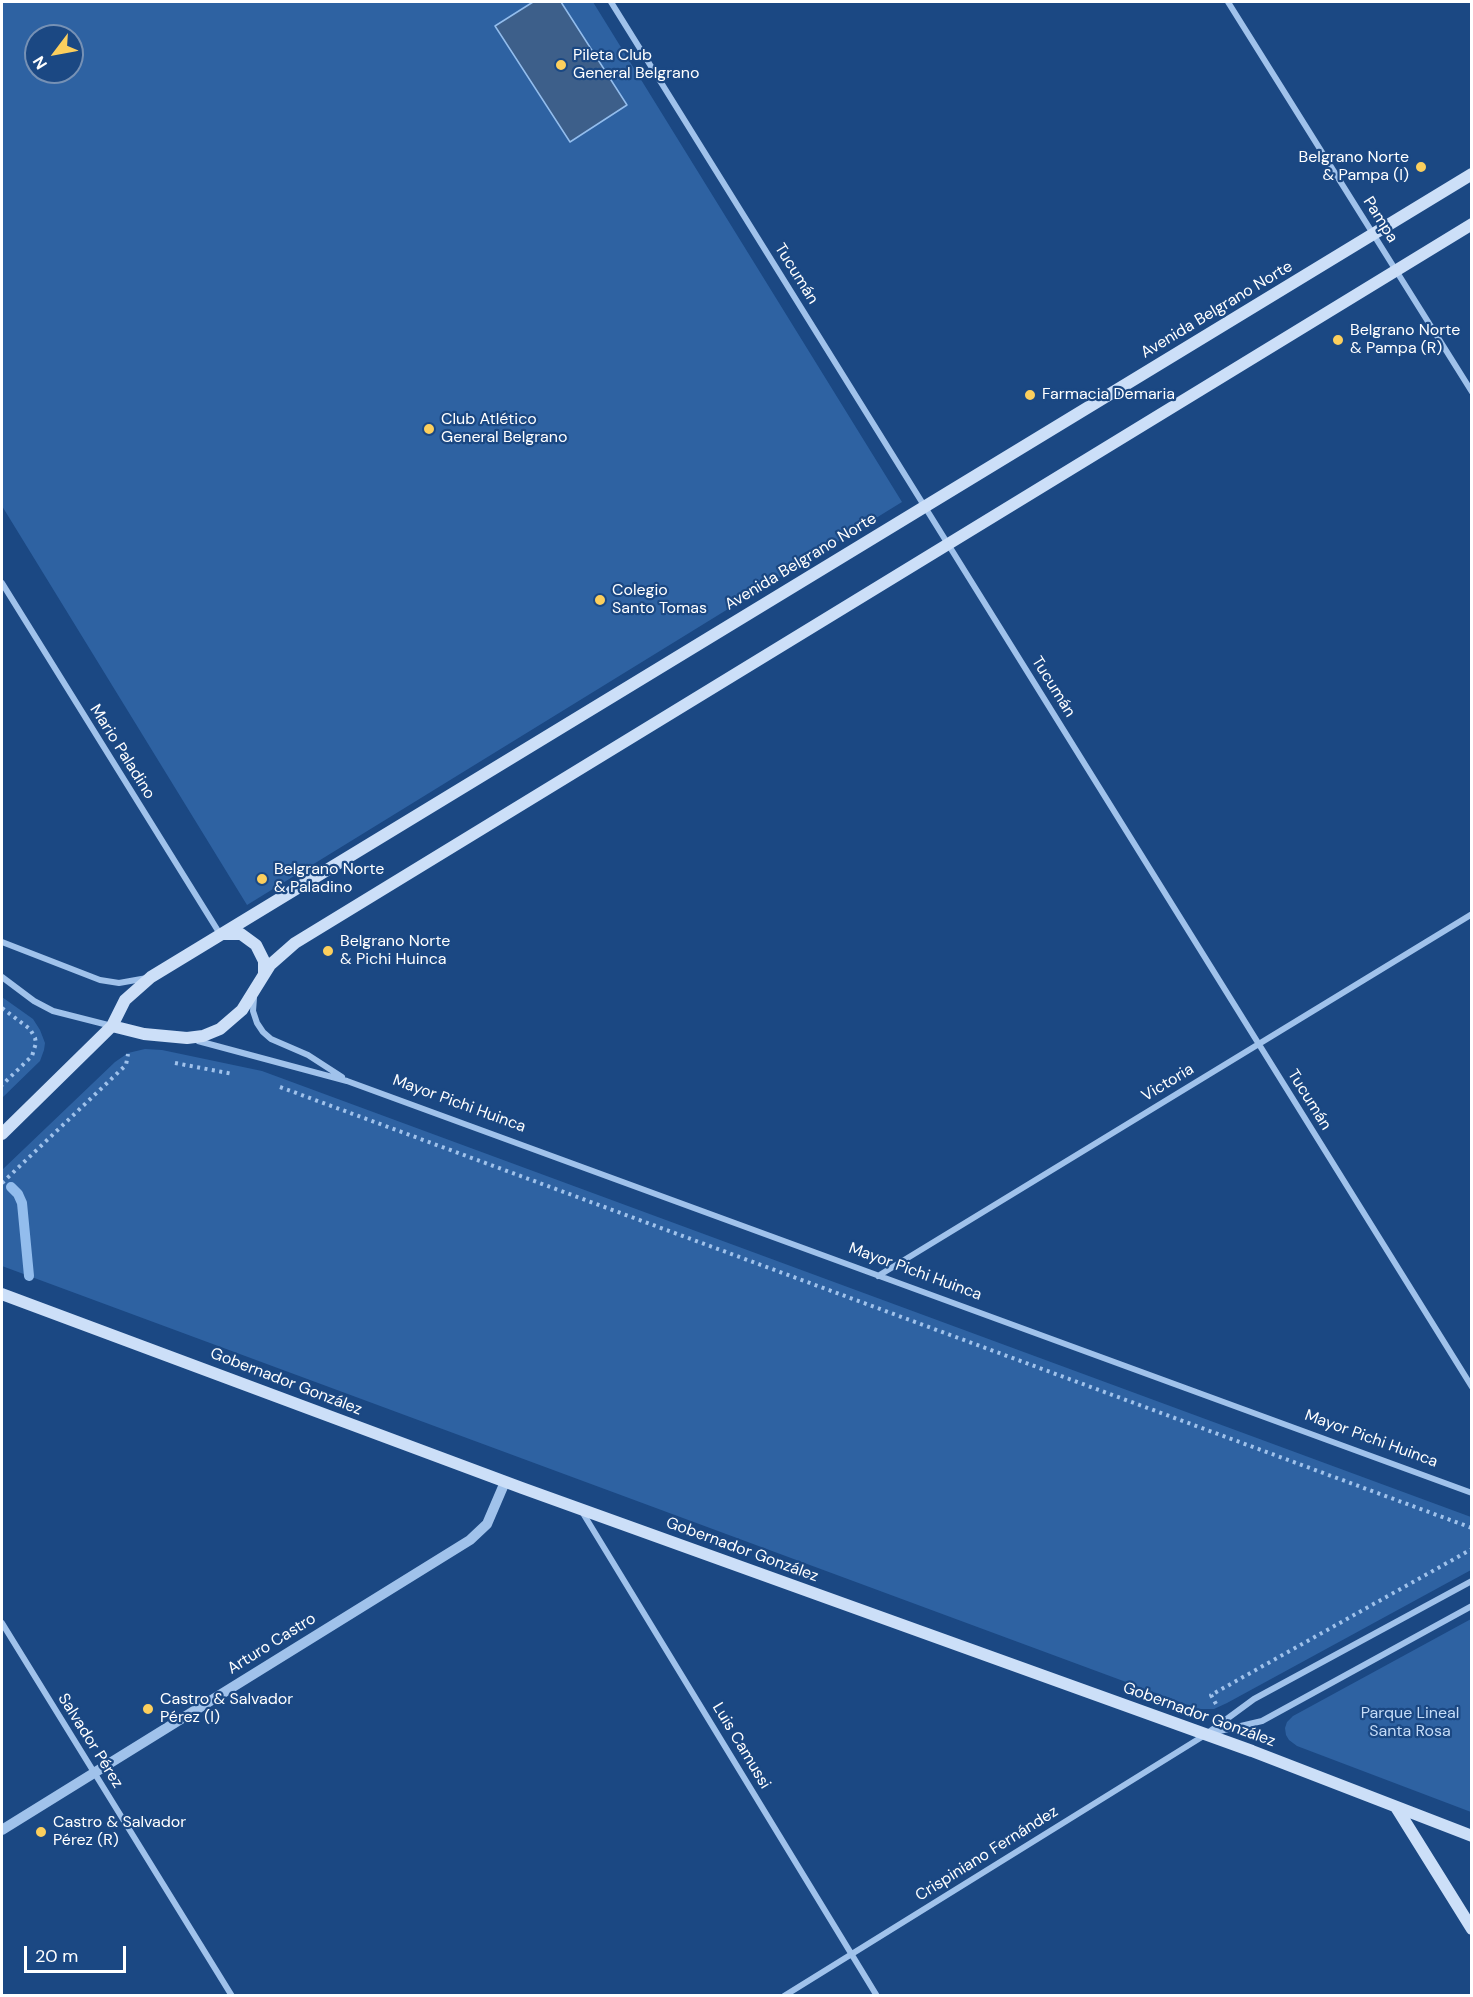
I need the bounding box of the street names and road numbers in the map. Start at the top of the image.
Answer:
street label: Pampa [1358,193,1402,247]
street label: Tucumán [770,240,822,308]
street label: Avenida Belgrano Norte [1138,257,1296,363]
street label: Avenida Belgrano Norte [722,509,880,615]
street label: Tucumán [1027,653,1079,721]
street label: Mario Paladino [85,701,159,803]
street label: Victoria [1138,1060,1198,1106]
street label: Tucumán [1283,1066,1335,1134]
street label: Mayor Pichi Huinca [390,1071,528,1137]
street label: Mayor Pichi Huinca [846,1239,984,1305]
street label: Gobernador González [207,1344,365,1420]
street label: Mayor Pichi Huinca [1302,1406,1440,1472]
street label: Gobernador González [663,1513,821,1587]
street label: Arturo Castro [224,1609,320,1679]
street label: Gobernador González [1120,1678,1278,1752]
street label: Salvador Pérez [53,1690,127,1792]
street label: Luis Camussi [708,1699,774,1793]
street label: Crispiniano Fernández [912,1802,1062,1906]

